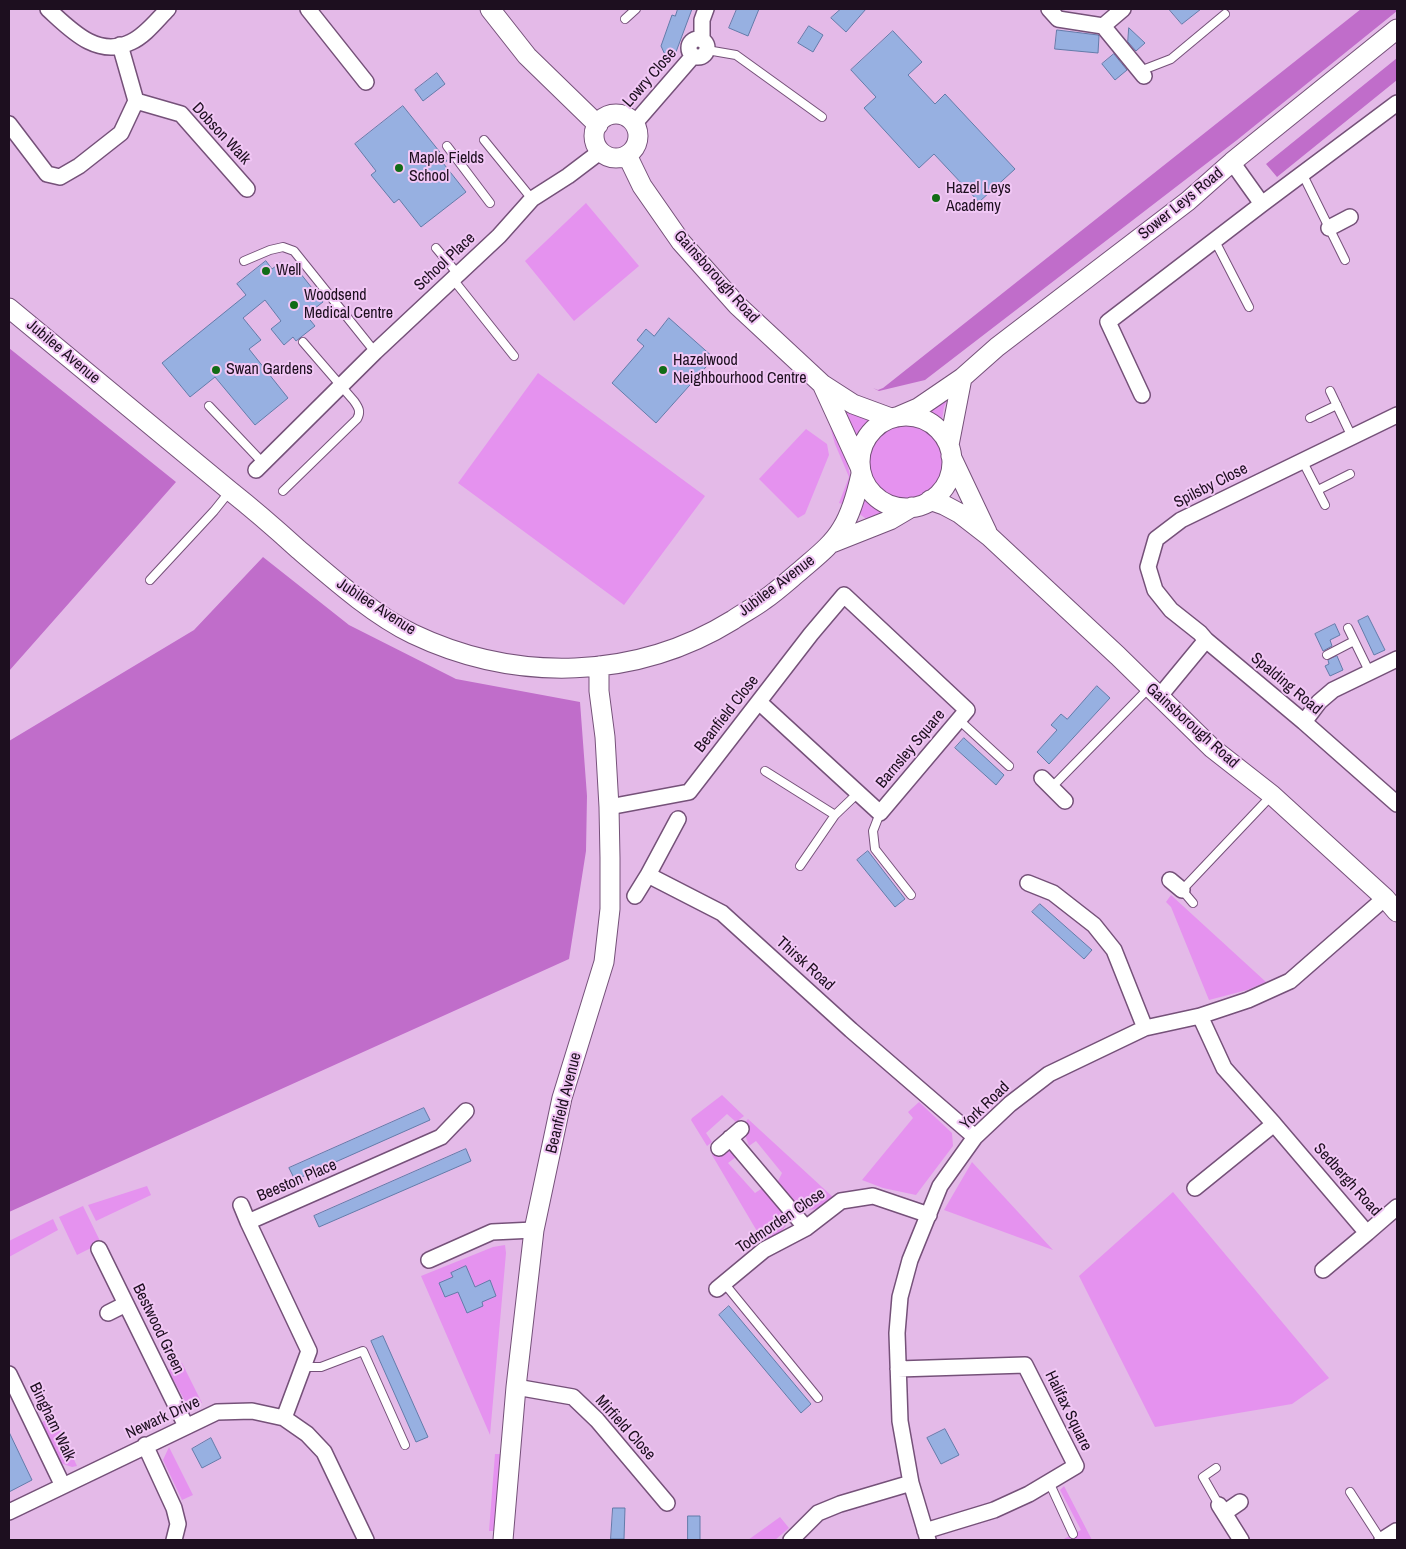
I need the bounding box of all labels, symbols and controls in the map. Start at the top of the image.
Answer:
street label: Lowry Close [619,44,681,112]
street label: Dobson Walk [188,99,254,169]
place label: Maple Fields School [409,149,484,187]
marker: Maple Fields School [393,162,405,174]
street label: Sower Leys Road [1135,164,1227,244]
place label: Hazel Leys Academy [946,179,1011,217]
marker: Hazel Leys Academy [930,192,942,204]
street label: Gainsborough Road [669,227,763,327]
street label: School Place [410,229,480,295]
place label: Well [276,261,301,281]
marker: Well [260,265,272,277]
place label: Woodsend Medical Centre [304,286,393,324]
marker: Woodsend Medical Centre [288,299,300,311]
street label: Jubilee Avenue [22,316,104,388]
place label: Hazelwood Neighbourhood Centre [673,351,806,389]
place label: Swan Gardens [226,360,313,380]
marker: Swan Gardens [210,364,222,376]
marker: Hazelwood Neighbourhood Centre [657,364,669,376]
street label: Spilsby Close [1171,459,1251,513]
street label: Jubilee Avenue [735,551,819,621]
street label: Jubilee Avenue [333,574,419,640]
street label: Spalding Road [1247,649,1325,719]
street label: Beanfield Close [691,672,763,756]
street label: Gainsborough Road [1142,679,1242,773]
street label: Barnsley Square [872,706,950,792]
street label: Thirsk Road [772,933,838,995]
street label: Beanfield Avenue [542,1051,586,1155]
street label: York Road [956,1078,1014,1134]
street label: Sedbergh Road [1309,1139,1385,1221]
street label: Beeston Place [254,1156,340,1206]
street label: Todmorden Close [733,1184,829,1258]
street label: Bestwood Green [128,1281,188,1377]
street label: Halifax Square [1040,1368,1096,1454]
street label: Bingham Walk [25,1380,79,1464]
street label: Mirfield Close [591,1392,659,1464]
street label: Newark Drive [123,1393,203,1443]

